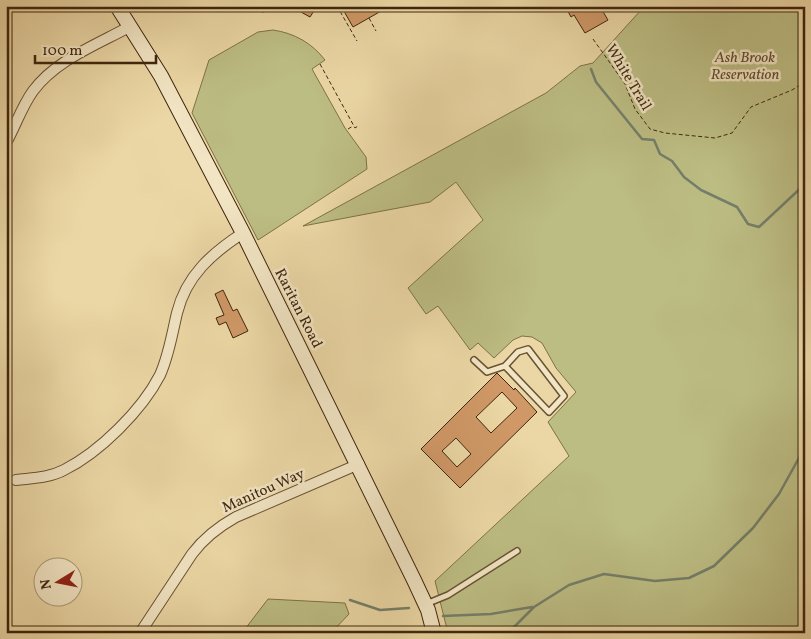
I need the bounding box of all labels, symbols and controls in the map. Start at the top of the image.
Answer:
scale bar [35,32,156,64]
text: 100 m [42,41,82,62]
street label: White Trail [600,41,656,115]
park label: Ash Brook Reservation [711,48,779,86]
street label: Raritan Road [269,265,327,352]
street label: Manitou Way [219,464,308,519]
north arrow [32,556,82,606]
text: N [36,577,57,591]

